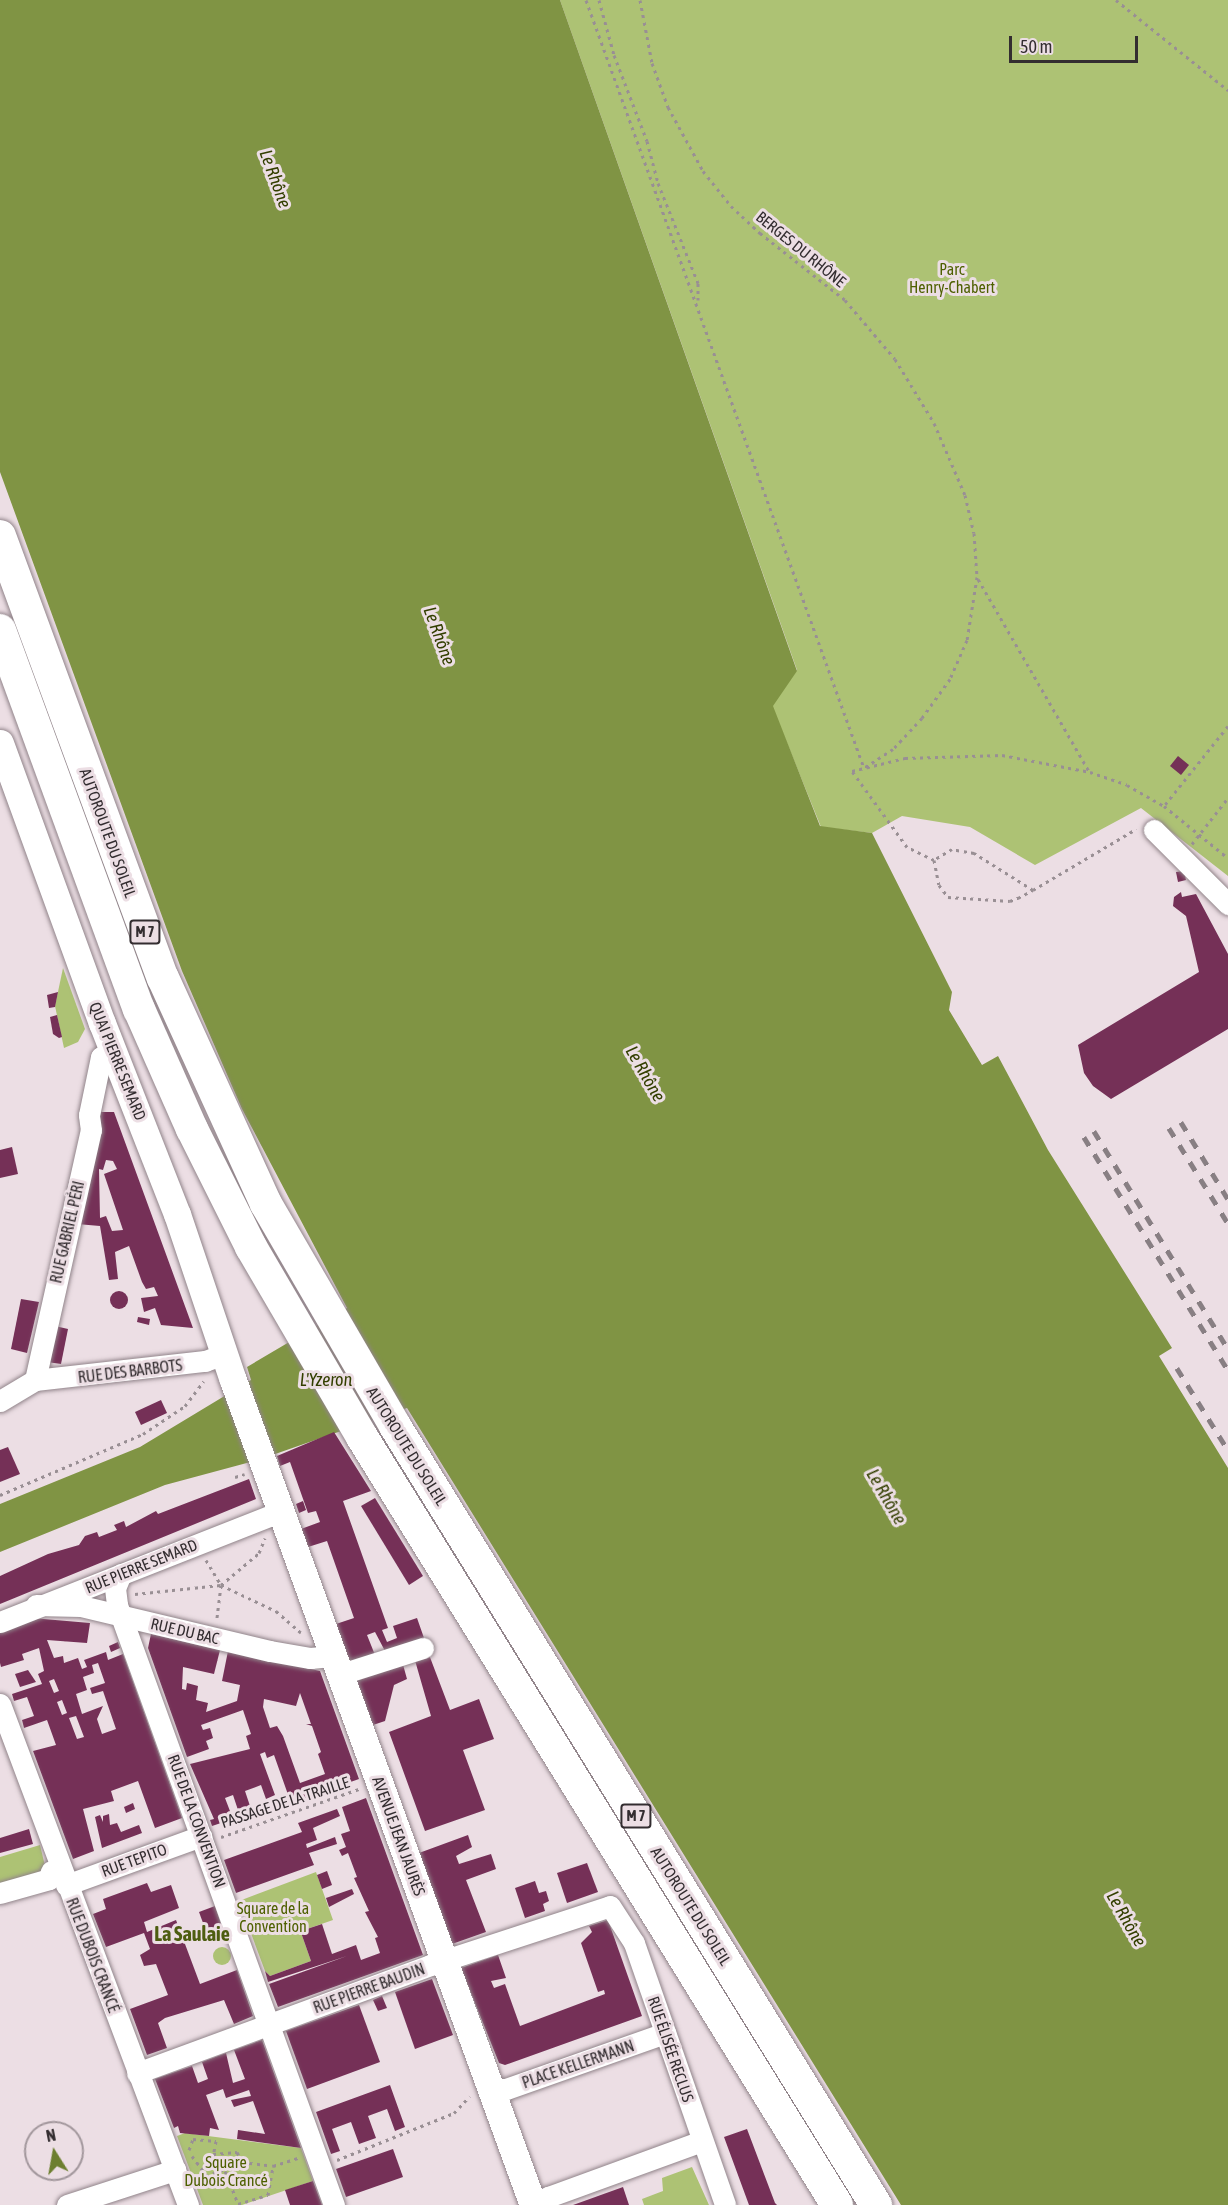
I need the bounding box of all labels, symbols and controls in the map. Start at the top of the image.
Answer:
scale bar [1012,24,1141,62]
text: 50 m [1020,36,1052,57]
water label: Le Rhône [254,147,296,211]
street label: BERGES DU RHÔNE [752,207,850,291]
park label: Parc Henry-Chabert [909,259,995,297]
water label: Le Rhône [418,604,460,668]
street label: AUTOROUTE DU SOLEIL [76,766,140,900]
road number: M 7 [128,920,162,944]
street label: QUAI PIERRE SEMARD [86,999,150,1123]
water label: Le Rhône [620,1042,670,1106]
street label: RUE GABRIEL PÉRI [46,1179,88,1285]
street label: RUE DES BARBOTS [77,1355,183,1387]
water label: L'Yzeron [300,1369,352,1391]
street label: AUTOROUTE DU SOLEIL [363,1383,451,1509]
water label: Le Rhône [861,1465,911,1529]
street label: RUE PIERRE SEMARD [82,1535,200,1597]
street label: RUE DU BAC [149,1614,221,1648]
street label: RUE DE LA CONVENTION [164,1752,230,1890]
street label: PASSAGE DE LA TRAILLE [218,1772,352,1832]
street label: AVENUE JEAN JAURÈS [369,1774,429,1898]
road number: M 7 [620,1804,652,1828]
street label: RUE TEPITO [99,1839,169,1881]
street label: AUTOROUTE DU SOLEIL [647,1843,735,1969]
water label: Le Rhône [1101,1887,1151,1951]
street label: RUE DUBOIS CRANCÉ [62,1895,124,2015]
park label: Square de la Convention [237,1898,309,1936]
district label: La Saulaie [154,1921,230,1945]
street label: RUE PIERRE BAUDIN [310,1959,428,2017]
street label: RUE ÉLISÉE RECLUS [644,1994,698,2104]
street label: PLACE KELLERMANN [519,2036,637,2092]
north arrow [24,2121,84,2181]
text: N [45,2126,57,2145]
park label: Square Dubois Crancé [184,2152,268,2190]

